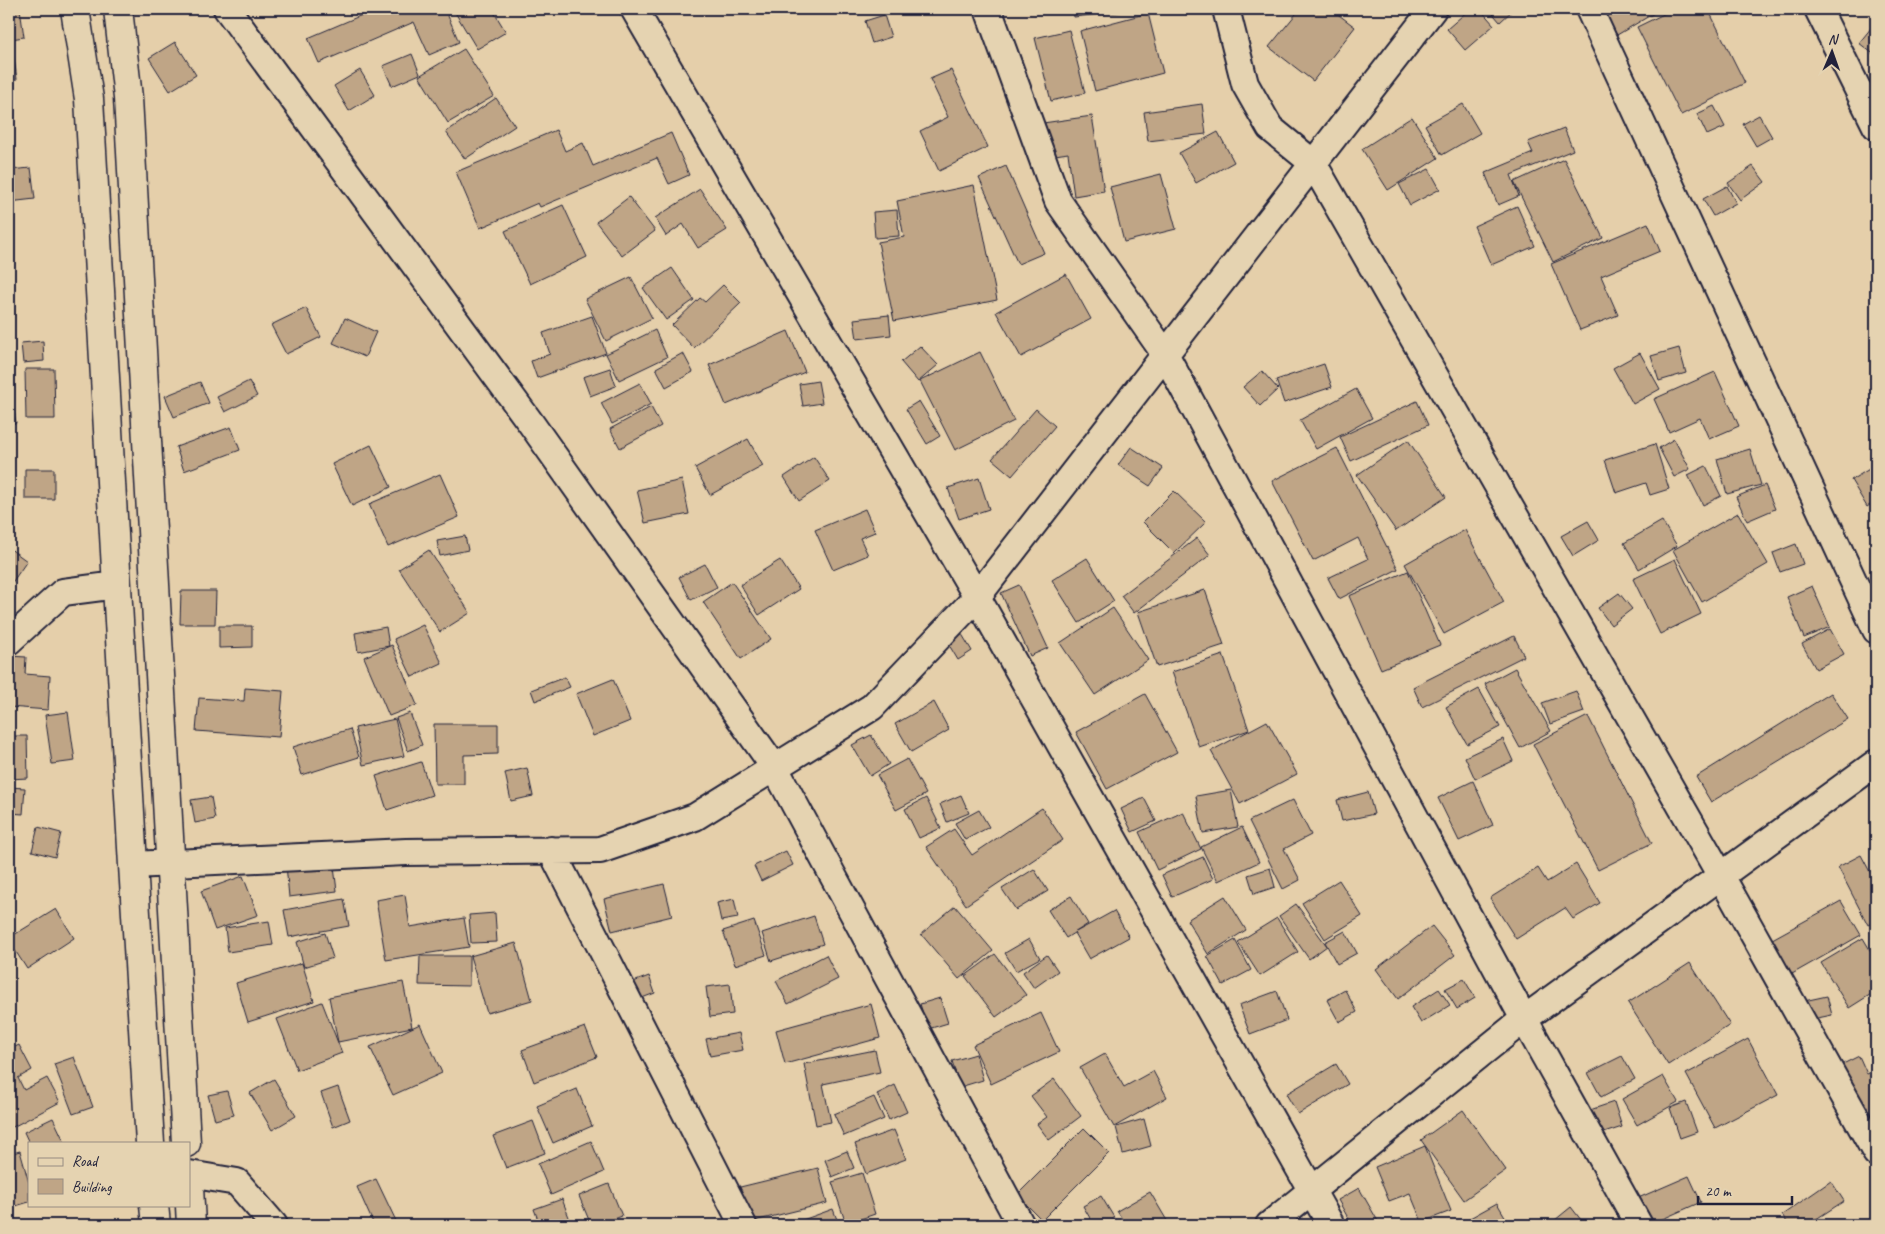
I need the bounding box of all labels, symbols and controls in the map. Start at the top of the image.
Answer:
north arrow [1808,28,1858,78]
text: N [1828,31,1839,48]
legend [28,1142,190,1206]
text: Road [72,1152,99,1171]
scale bar [1698,1174,1791,1206]
text: Building [72,1178,112,1197]
text: 20 m [1705,1182,1732,1201]

